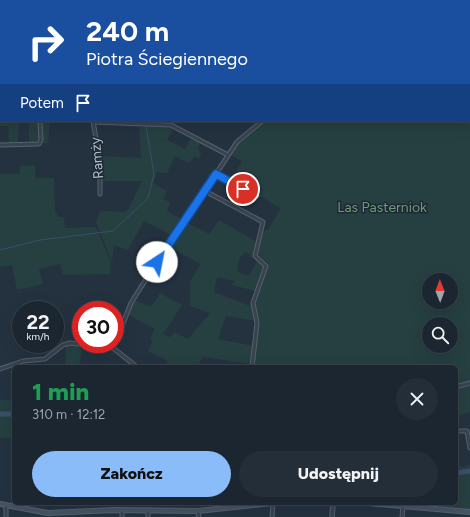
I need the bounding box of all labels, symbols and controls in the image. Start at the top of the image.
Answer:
text: 240 m [86,14,169,48]
icon: right [20,16,72,68]
text: Piotra Ściegiennego [86,48,248,70]
icon: arrive [72,92,94,114]
text: Potem [20,94,64,112]
street label: Ramży [87,136,107,180]
pin [226,172,260,206]
icon: arrive [232,178,254,200]
park label: Las Pasterniok [337,199,427,216]
position arrow [136,241,178,283]
north arrow [422,273,458,309]
map controls [422,273,458,353]
speed limit sign: 30 [72,301,124,353]
text: 22 [26,310,50,334]
button: search [422,317,458,353]
text: km/h [27,330,49,343]
text: 1 min [32,377,89,406]
button: close [396,378,438,420]
text: 310 m · 12:12 [32,407,105,422]
button: Zakończ [32,451,231,497]
button: Udostępnij [239,451,438,497]

